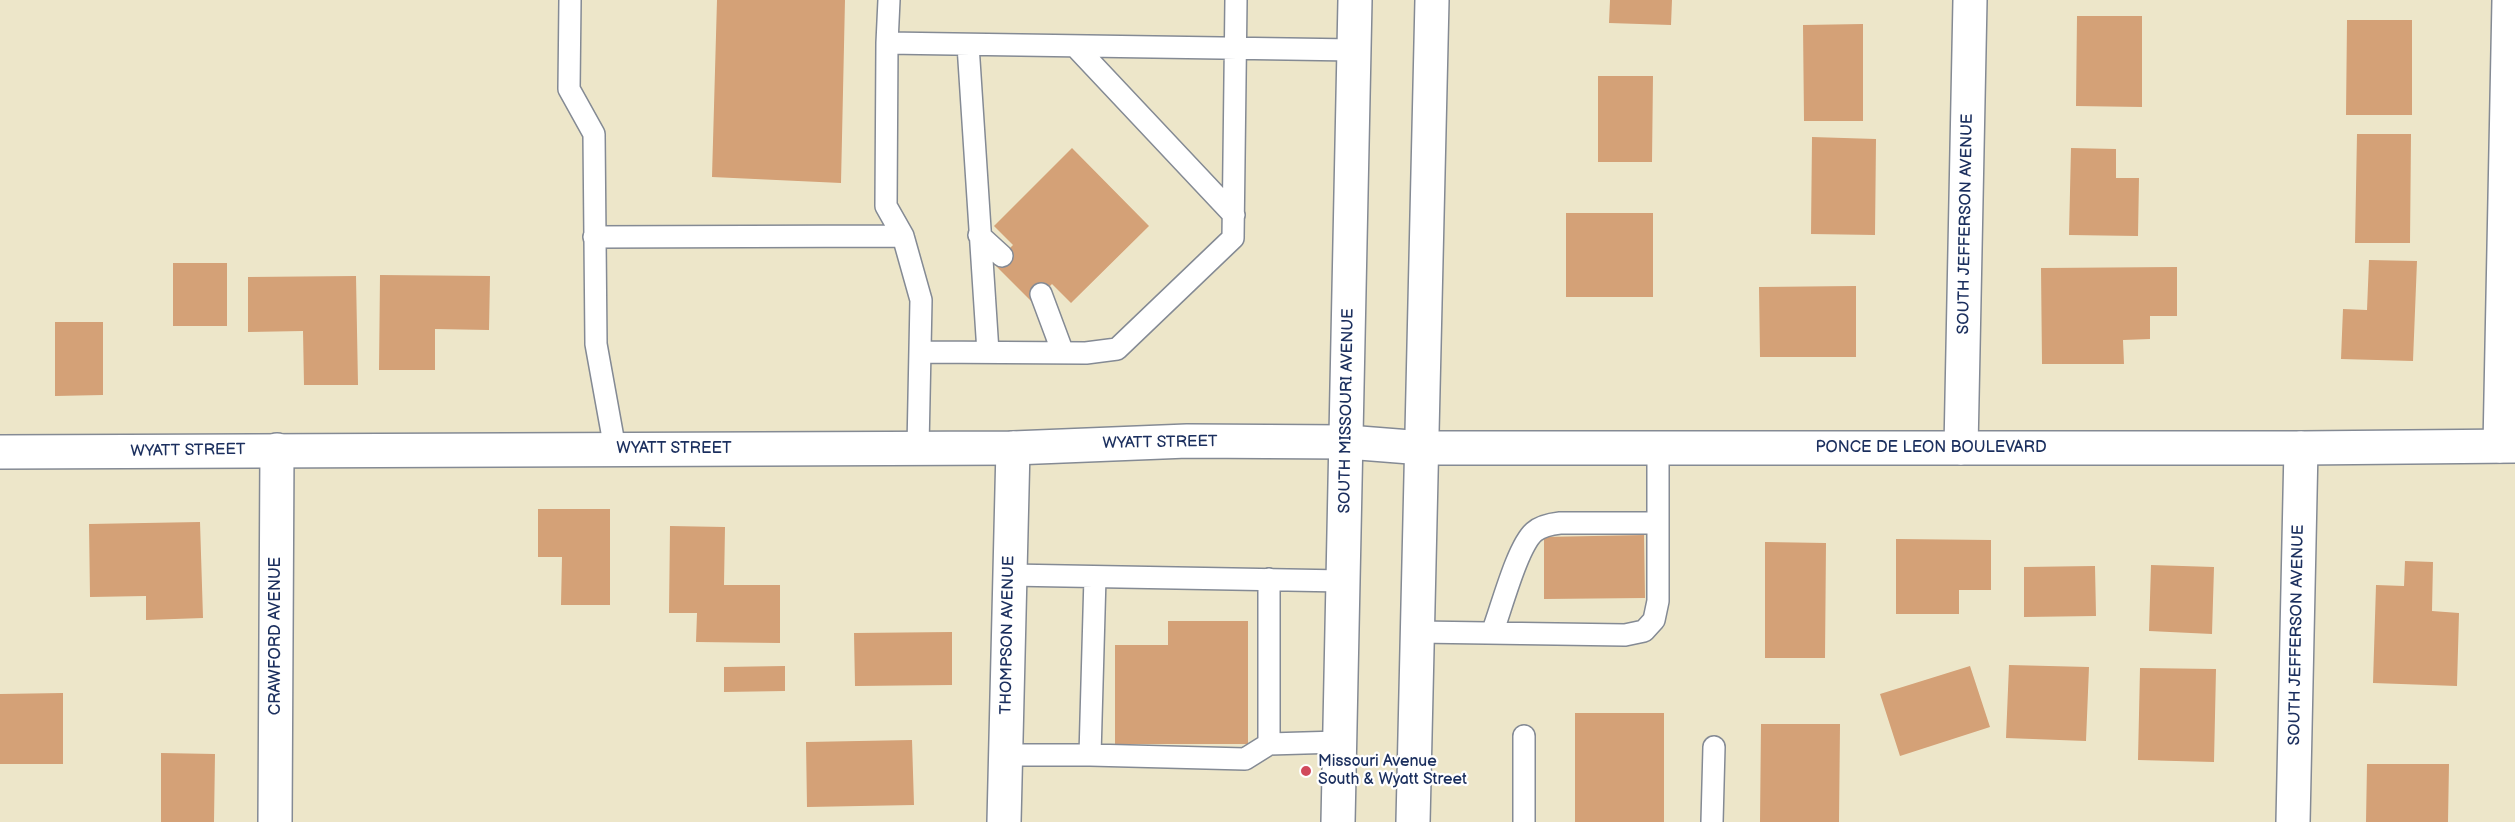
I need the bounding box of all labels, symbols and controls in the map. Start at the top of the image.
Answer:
street label: SOUTH JEFFERSON AVENUE [1954,113,1978,335]
street label: SOUTH MISSOURI AVENUE [1336,308,1358,514]
street label: WYATT STREET [1102,432,1218,454]
street label: PONCE DE LEON BOULEVARD [1815,438,2047,458]
street label: WYATT STREET [616,439,732,459]
street label: WYATT STREET [130,440,246,462]
street label: SOUTH JEFFERSON AVENUE [2285,524,2309,746]
street label: THOMPSON AVENUE [997,555,1019,715]
street label: CRAWFORD AVENUE [266,557,286,715]
place label: Missouri Avenue South & Wyatt Street [1318,752,1467,790]
marker: Missouri Avenue South & Wyatt Street [1299,764,1313,778]

